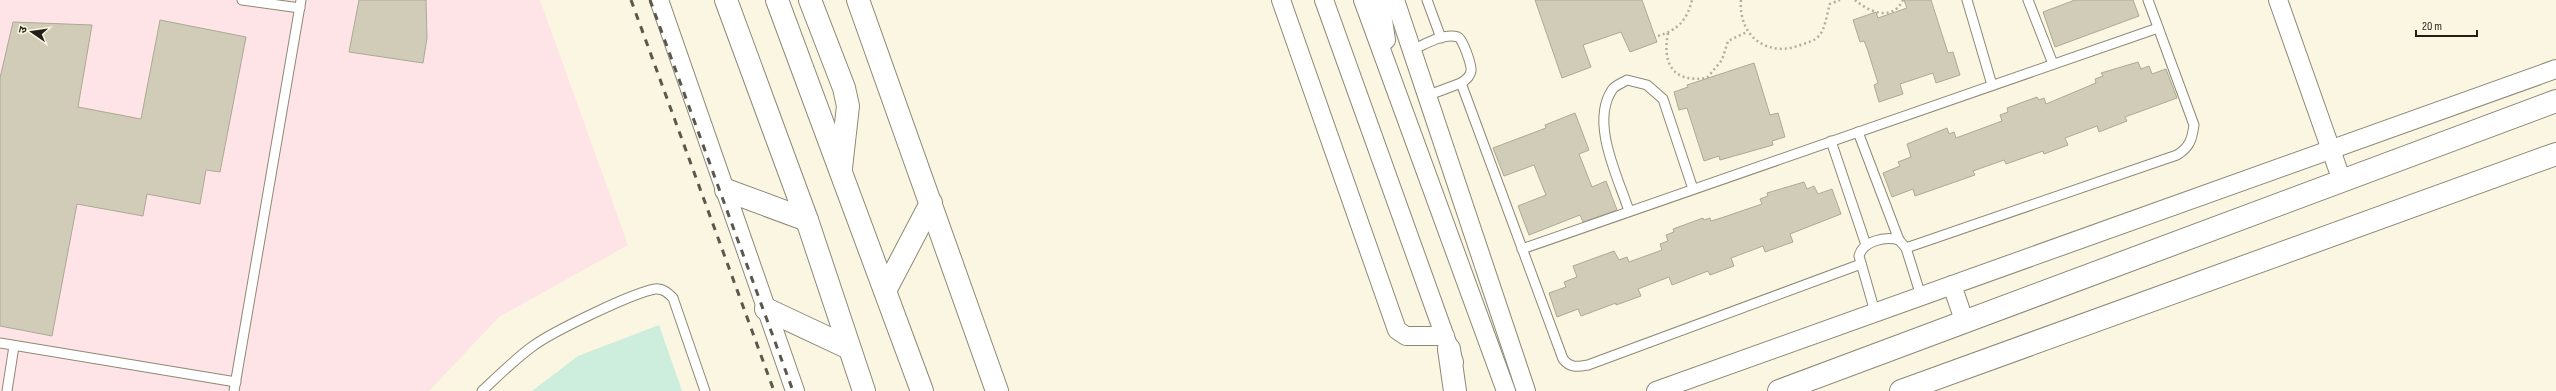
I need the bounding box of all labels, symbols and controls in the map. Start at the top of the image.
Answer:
north arrow [12,12,52,52]
scale bar [2416,12,2477,38]
text: 20 m [2422,19,2442,34]
text: उ [16,25,30,34]

